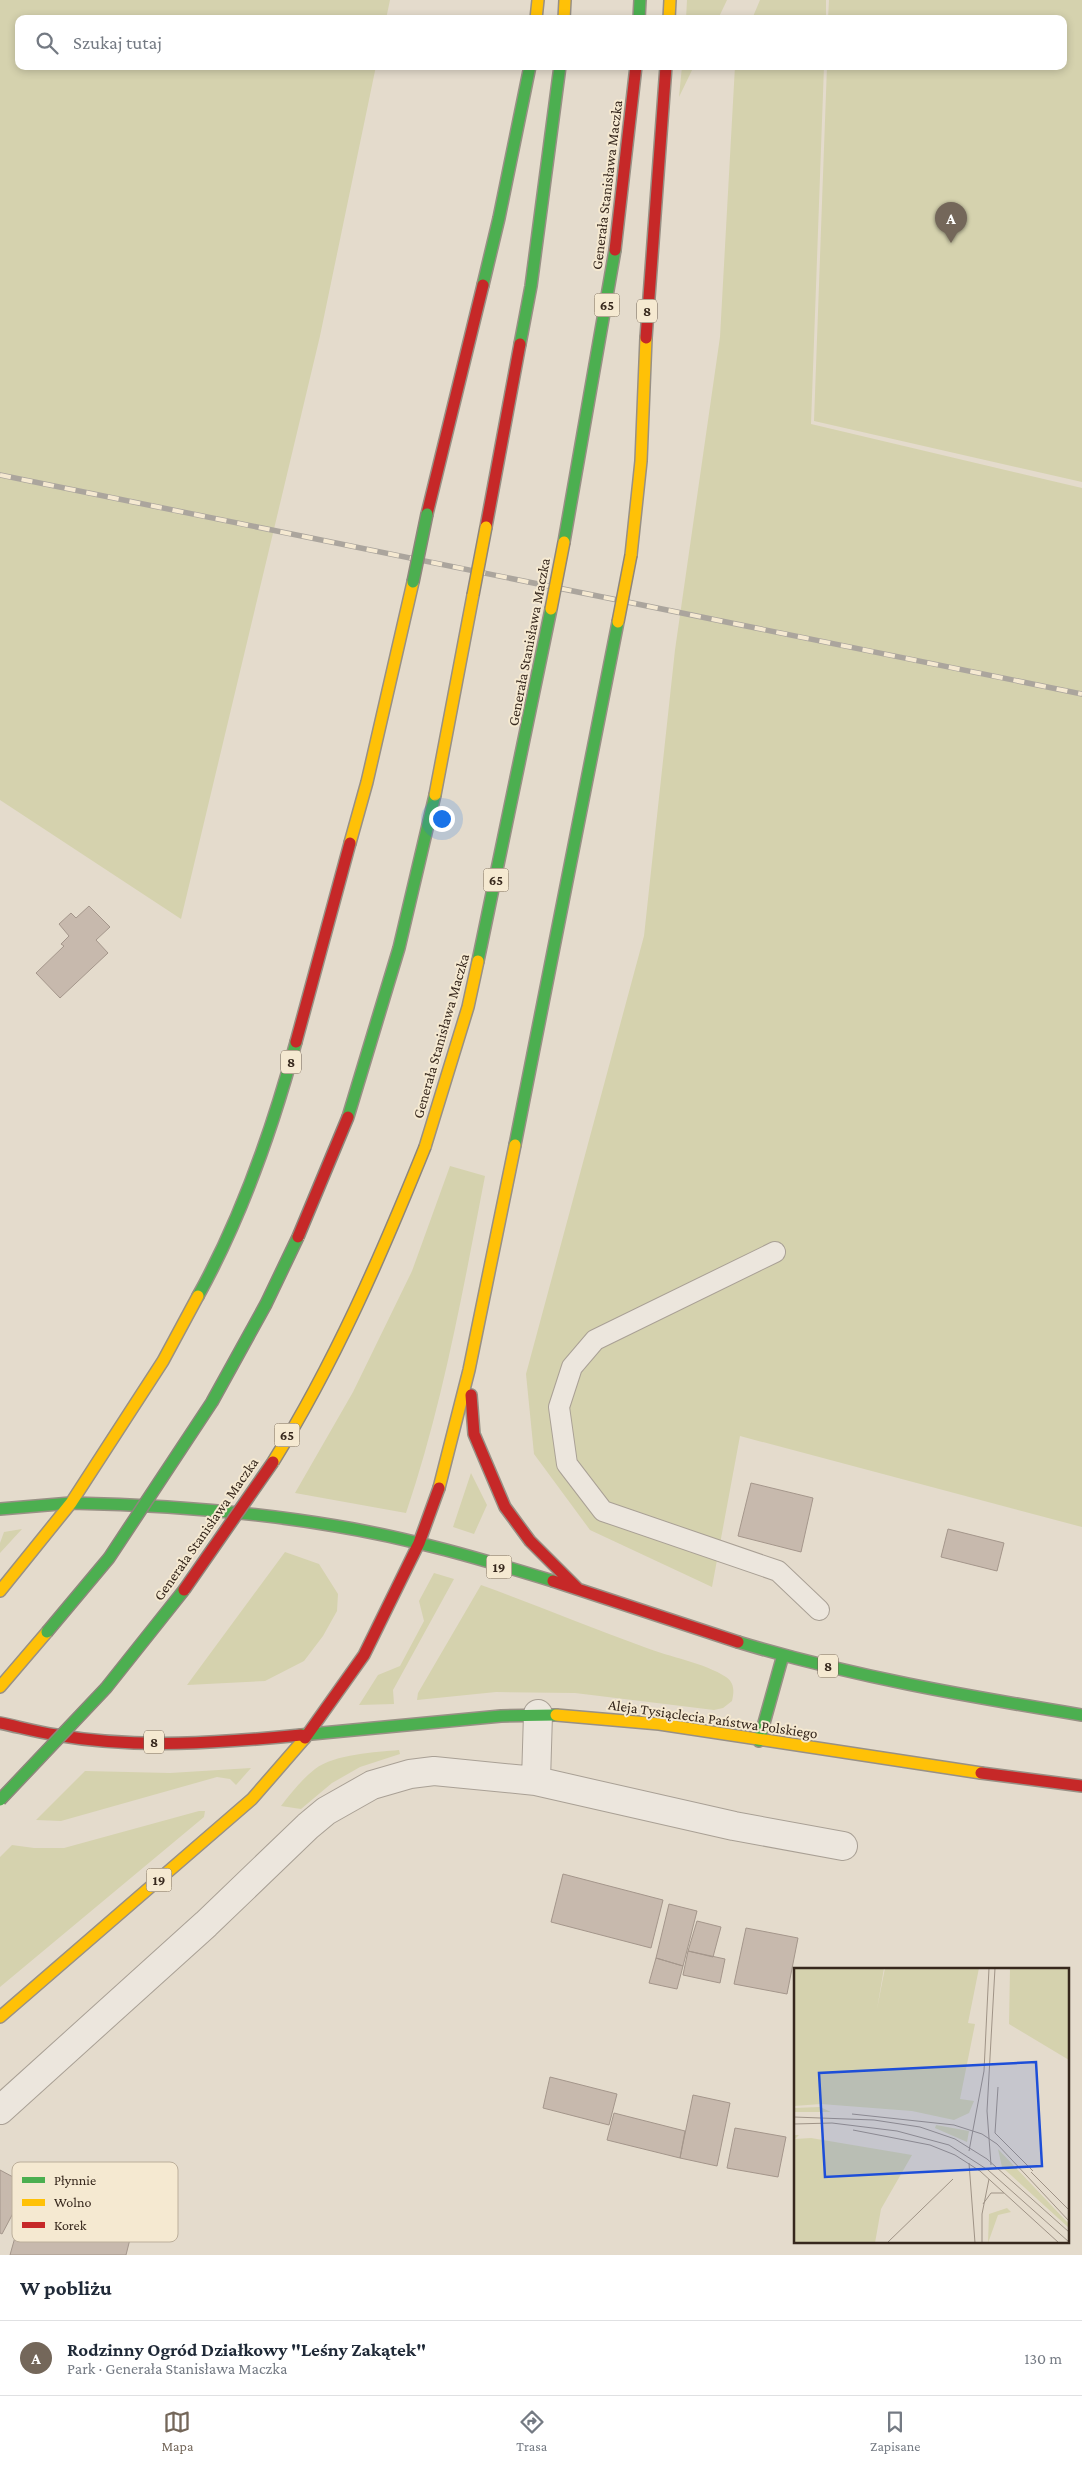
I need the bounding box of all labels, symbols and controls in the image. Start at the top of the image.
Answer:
search box [15,15,1067,70]
icon: search [33,29,61,57]
text: Szukaj tutaj [73,32,162,53]
street label: Generała Stanisława Maczka [589,99,625,271]
pin: A [935,202,967,243]
road number: 65 [594,294,620,316]
road number: 8 [637,300,657,322]
street label: Generała Stanisława Maczka [505,557,553,727]
your location [429,806,455,832]
road number: 65 [484,868,508,892]
street label: Generała Stanisława Maczka [410,952,472,1120]
road number: 8 [281,1050,301,1074]
road number: 65 [274,1424,300,1446]
street label: Generała Stanisława Maczka [151,1454,262,1603]
road number: 19 [486,1555,512,1578]
road number: 8 [818,1654,838,1678]
street label: Aleja Tysiąclecia Państwa Polskiego [607,1696,819,1743]
road number: 8 [144,1730,164,1754]
road number: 19 [146,1868,172,1892]
inset map [794,1968,1070,2242]
legend [12,2162,178,2242]
text: Płynnie [54,2172,96,2188]
text: Wolno [54,2194,91,2210]
text: Korek [54,2217,87,2233]
text: W pobliżu [20,2276,112,2300]
text: Rodzinny Ogród Działkowy "Leśny Zakątek" [67,2339,426,2360]
text: A [31,2350,41,2367]
text: 130 m [1024,2350,1062,2367]
text: Park · Generała Stanisława Maczka [67,2360,287,2377]
tab: Mapa [161,2408,193,2454]
tab: Trasa [516,2408,547,2454]
tab: Zapisane [870,2408,921,2454]

